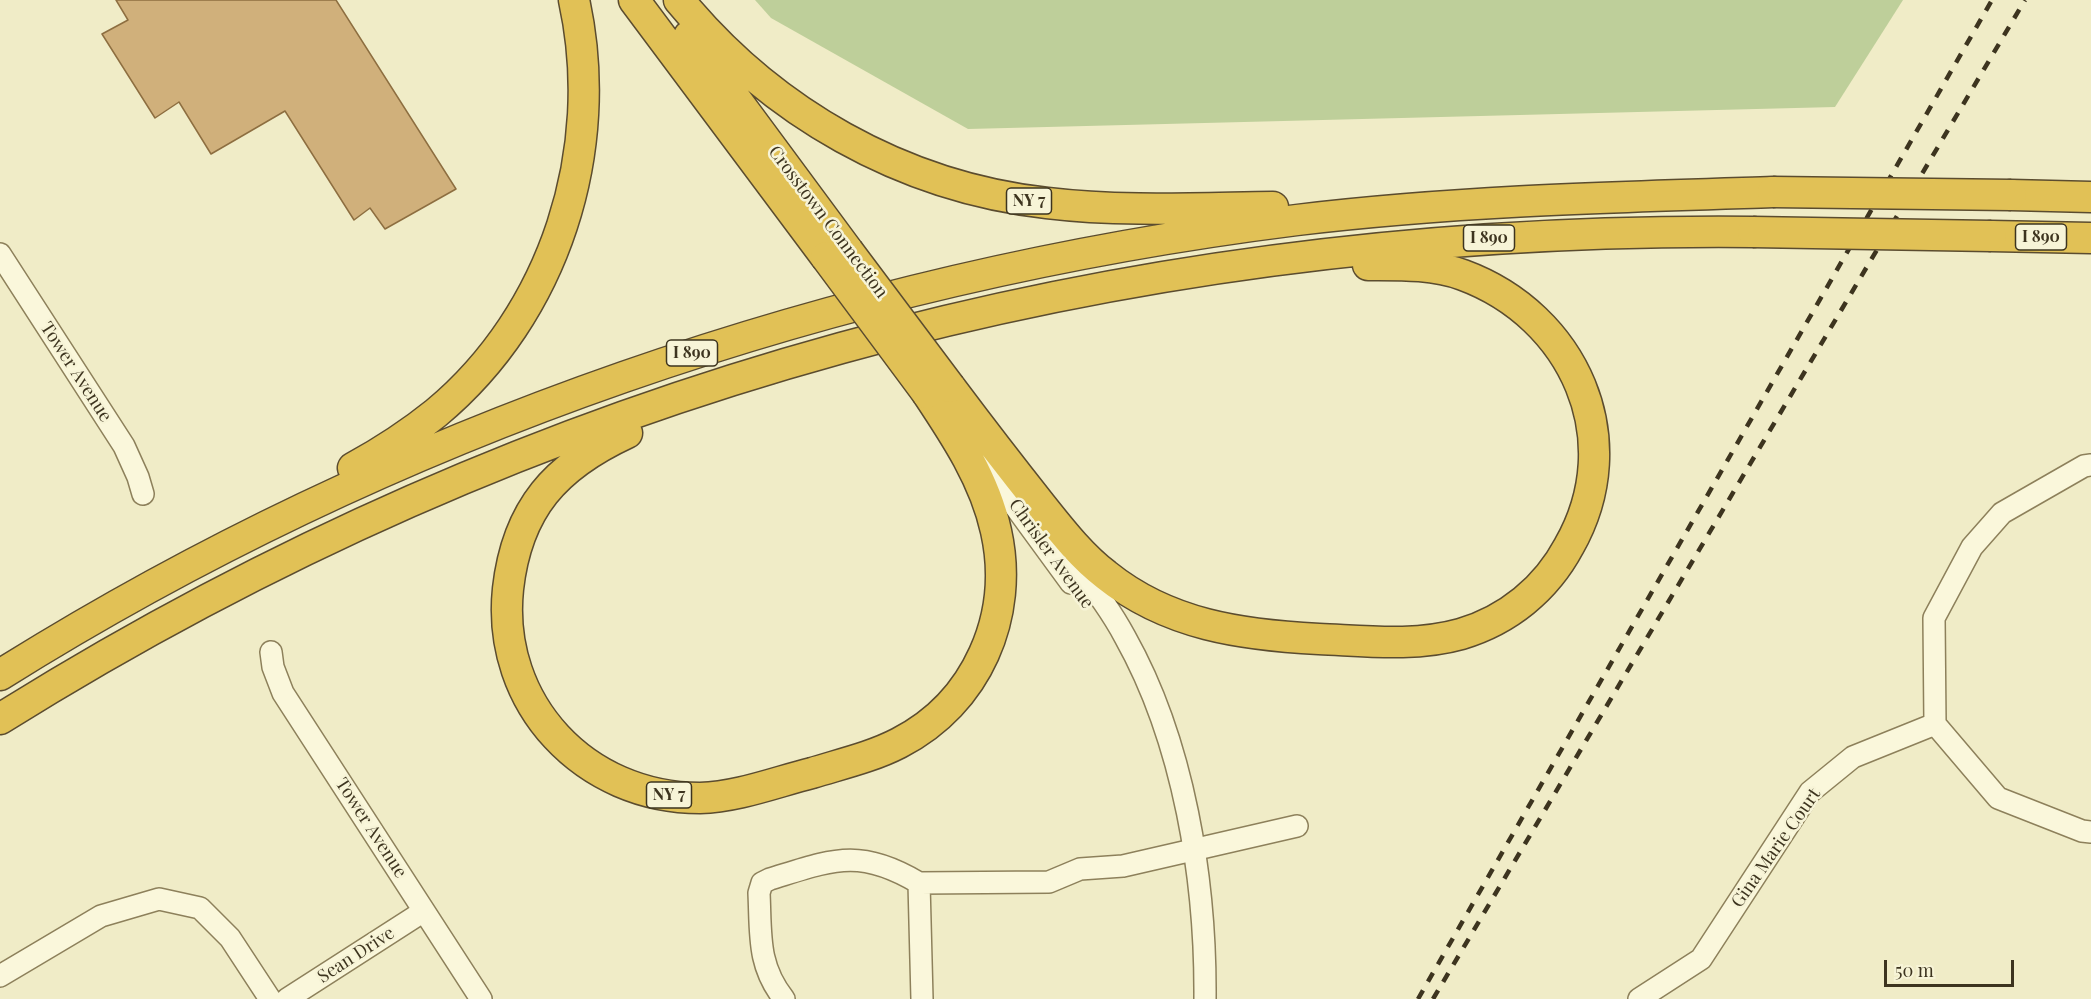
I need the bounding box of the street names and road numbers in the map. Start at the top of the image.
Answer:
street label: Crosstown Connection [764,142,892,302]
road number: NY 7 [1006,188,1052,214]
road number: I 890 [2016,224,2066,250]
road number: I 890 [1464,225,1514,251]
street label: Tower Avenue [36,318,116,426]
road number: I 890 [666,340,718,366]
street label: Chrisler Avenue [1004,495,1098,613]
street label: Tower Avenue [331,774,411,882]
road number: NY 7 [646,782,692,808]
street label: Gina Marie Court [1727,784,1825,912]
street label: Sean Drive [314,922,398,988]

